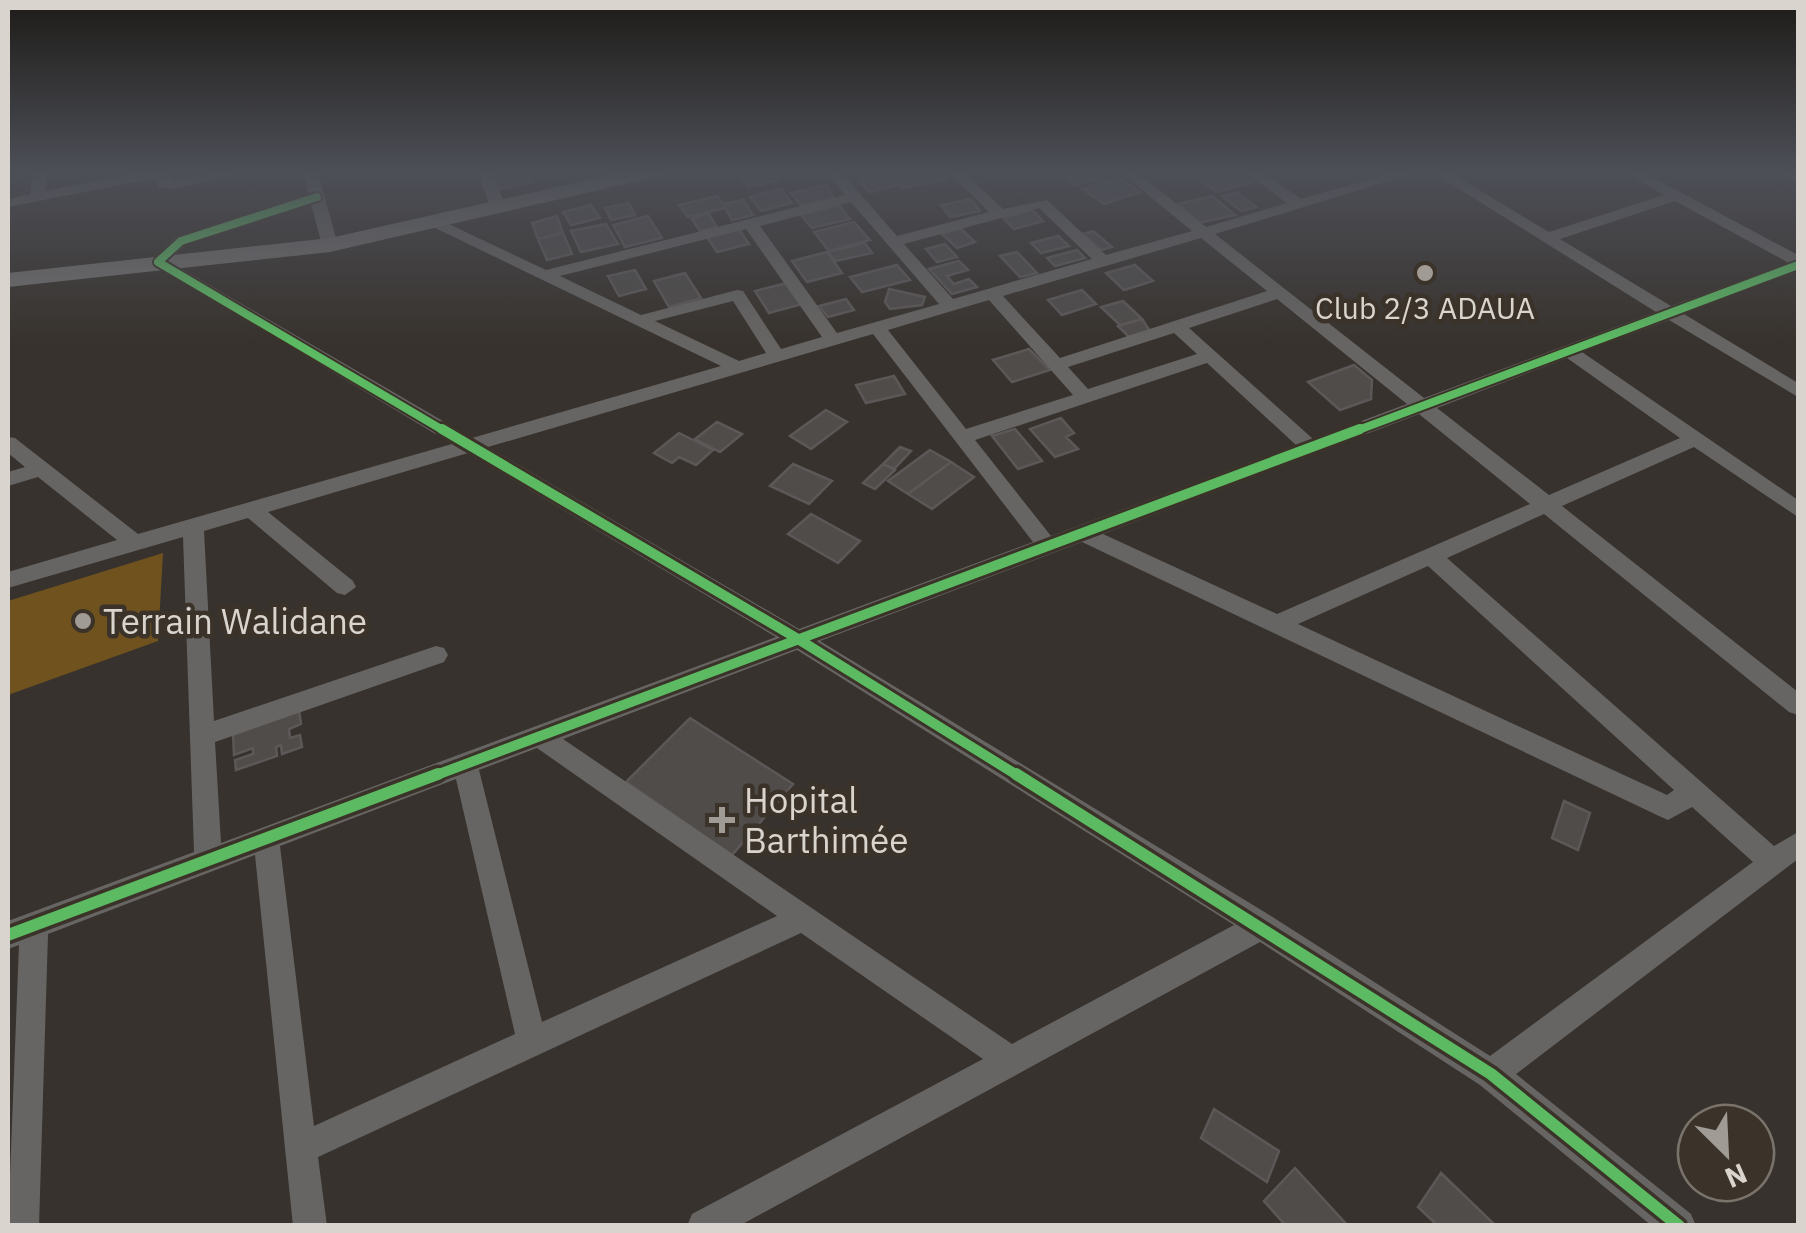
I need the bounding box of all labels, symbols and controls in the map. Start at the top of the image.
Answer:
marker: Club 2/3 ADAUA [1414,262,1436,284]
place label: Club 2/3 ADAUA [1315,288,1535,327]
place label: Terrain Walidane [103,598,367,644]
marker: Terrain Walidane [72,610,94,632]
place label: Hopital Barthimée [744,777,908,863]
marker: Hopital Barthimée [709,807,735,833]
north arrow [1676,1103,1776,1203]
text: N [1720,1155,1753,1197]

